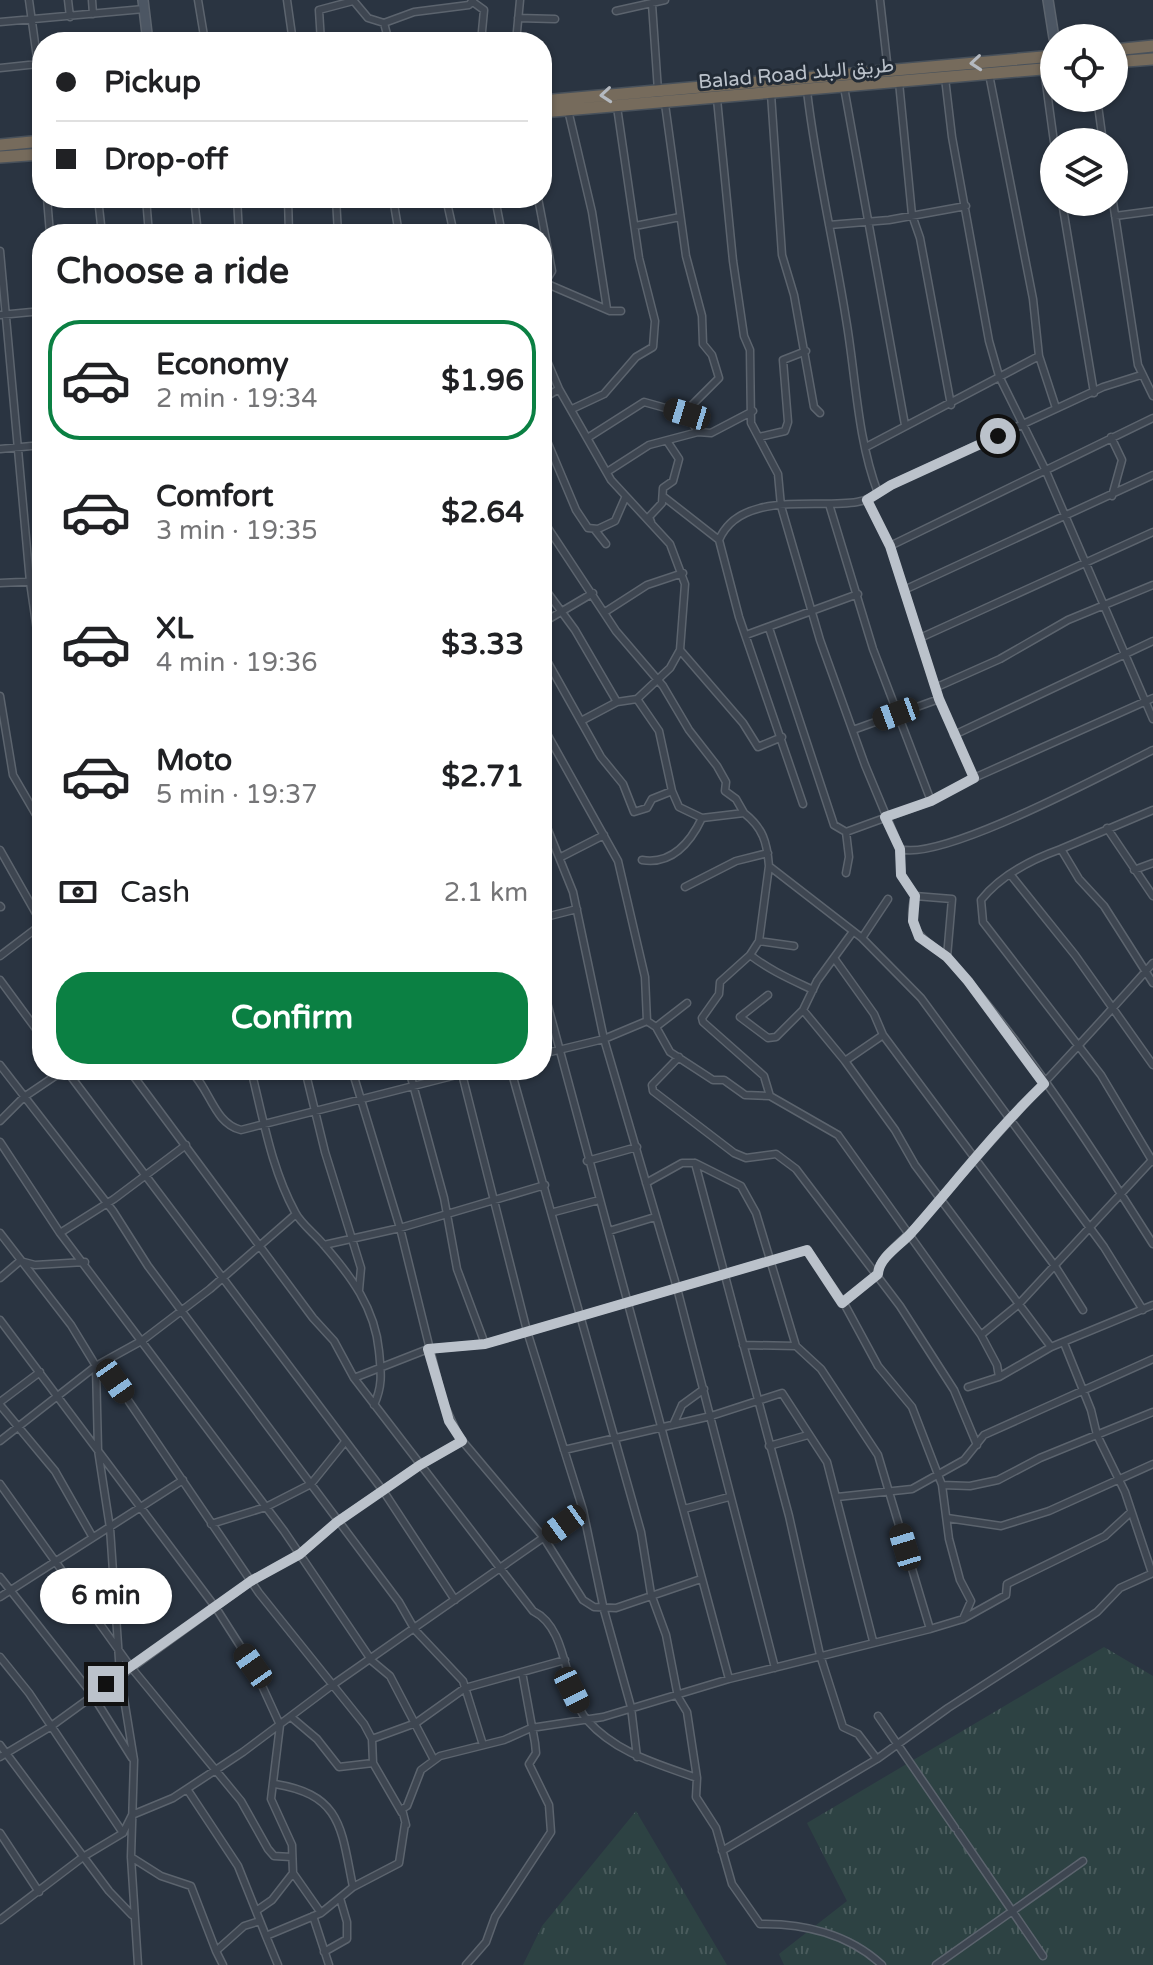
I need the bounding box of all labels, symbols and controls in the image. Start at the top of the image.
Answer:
map controls [1040,24,1128,216]
button: locate [1040,24,1128,112]
street label: Balad Road طريق البلد [697,53,895,95]
one-way arrow [969,54,982,71]
text: Pickup [104,64,201,101]
one-way arrow [599,87,612,104]
button: layers [1040,128,1128,216]
text: Drop-off [104,141,228,178]
text: Choose a ride [56,250,289,293]
icon: car [60,344,132,416]
text: Economy [156,346,289,383]
text: $1.96 [441,362,524,399]
text: 2 min · 19:34 [156,383,318,414]
car [661,396,713,432]
route start [980,418,1016,454]
icon: car [60,476,132,548]
text: Comfort [156,478,274,515]
text: $2.64 [441,494,524,531]
text: 3 min · 19:35 [156,515,318,546]
icon: car [60,608,132,680]
text: XL [156,610,193,647]
text: $3.33 [441,626,524,663]
text: 4 min · 19:36 [156,647,318,678]
car [869,695,923,733]
icon: car [60,740,132,812]
text: Moto [156,742,232,779]
text: $2.71 [442,758,524,795]
text: 5 min · 19:37 [156,779,318,810]
icon: cash [56,870,100,914]
text: Cash [120,874,190,911]
text: 2.1 km [444,877,528,908]
button: Confirm [56,972,528,1064]
car [91,1354,139,1408]
car [538,1500,590,1548]
car [887,1521,923,1573]
callout: 6 min [40,1568,172,1624]
text: 6 min [71,1580,141,1611]
car [229,1639,277,1693]
car [551,1663,593,1717]
route end [88,1666,124,1702]

